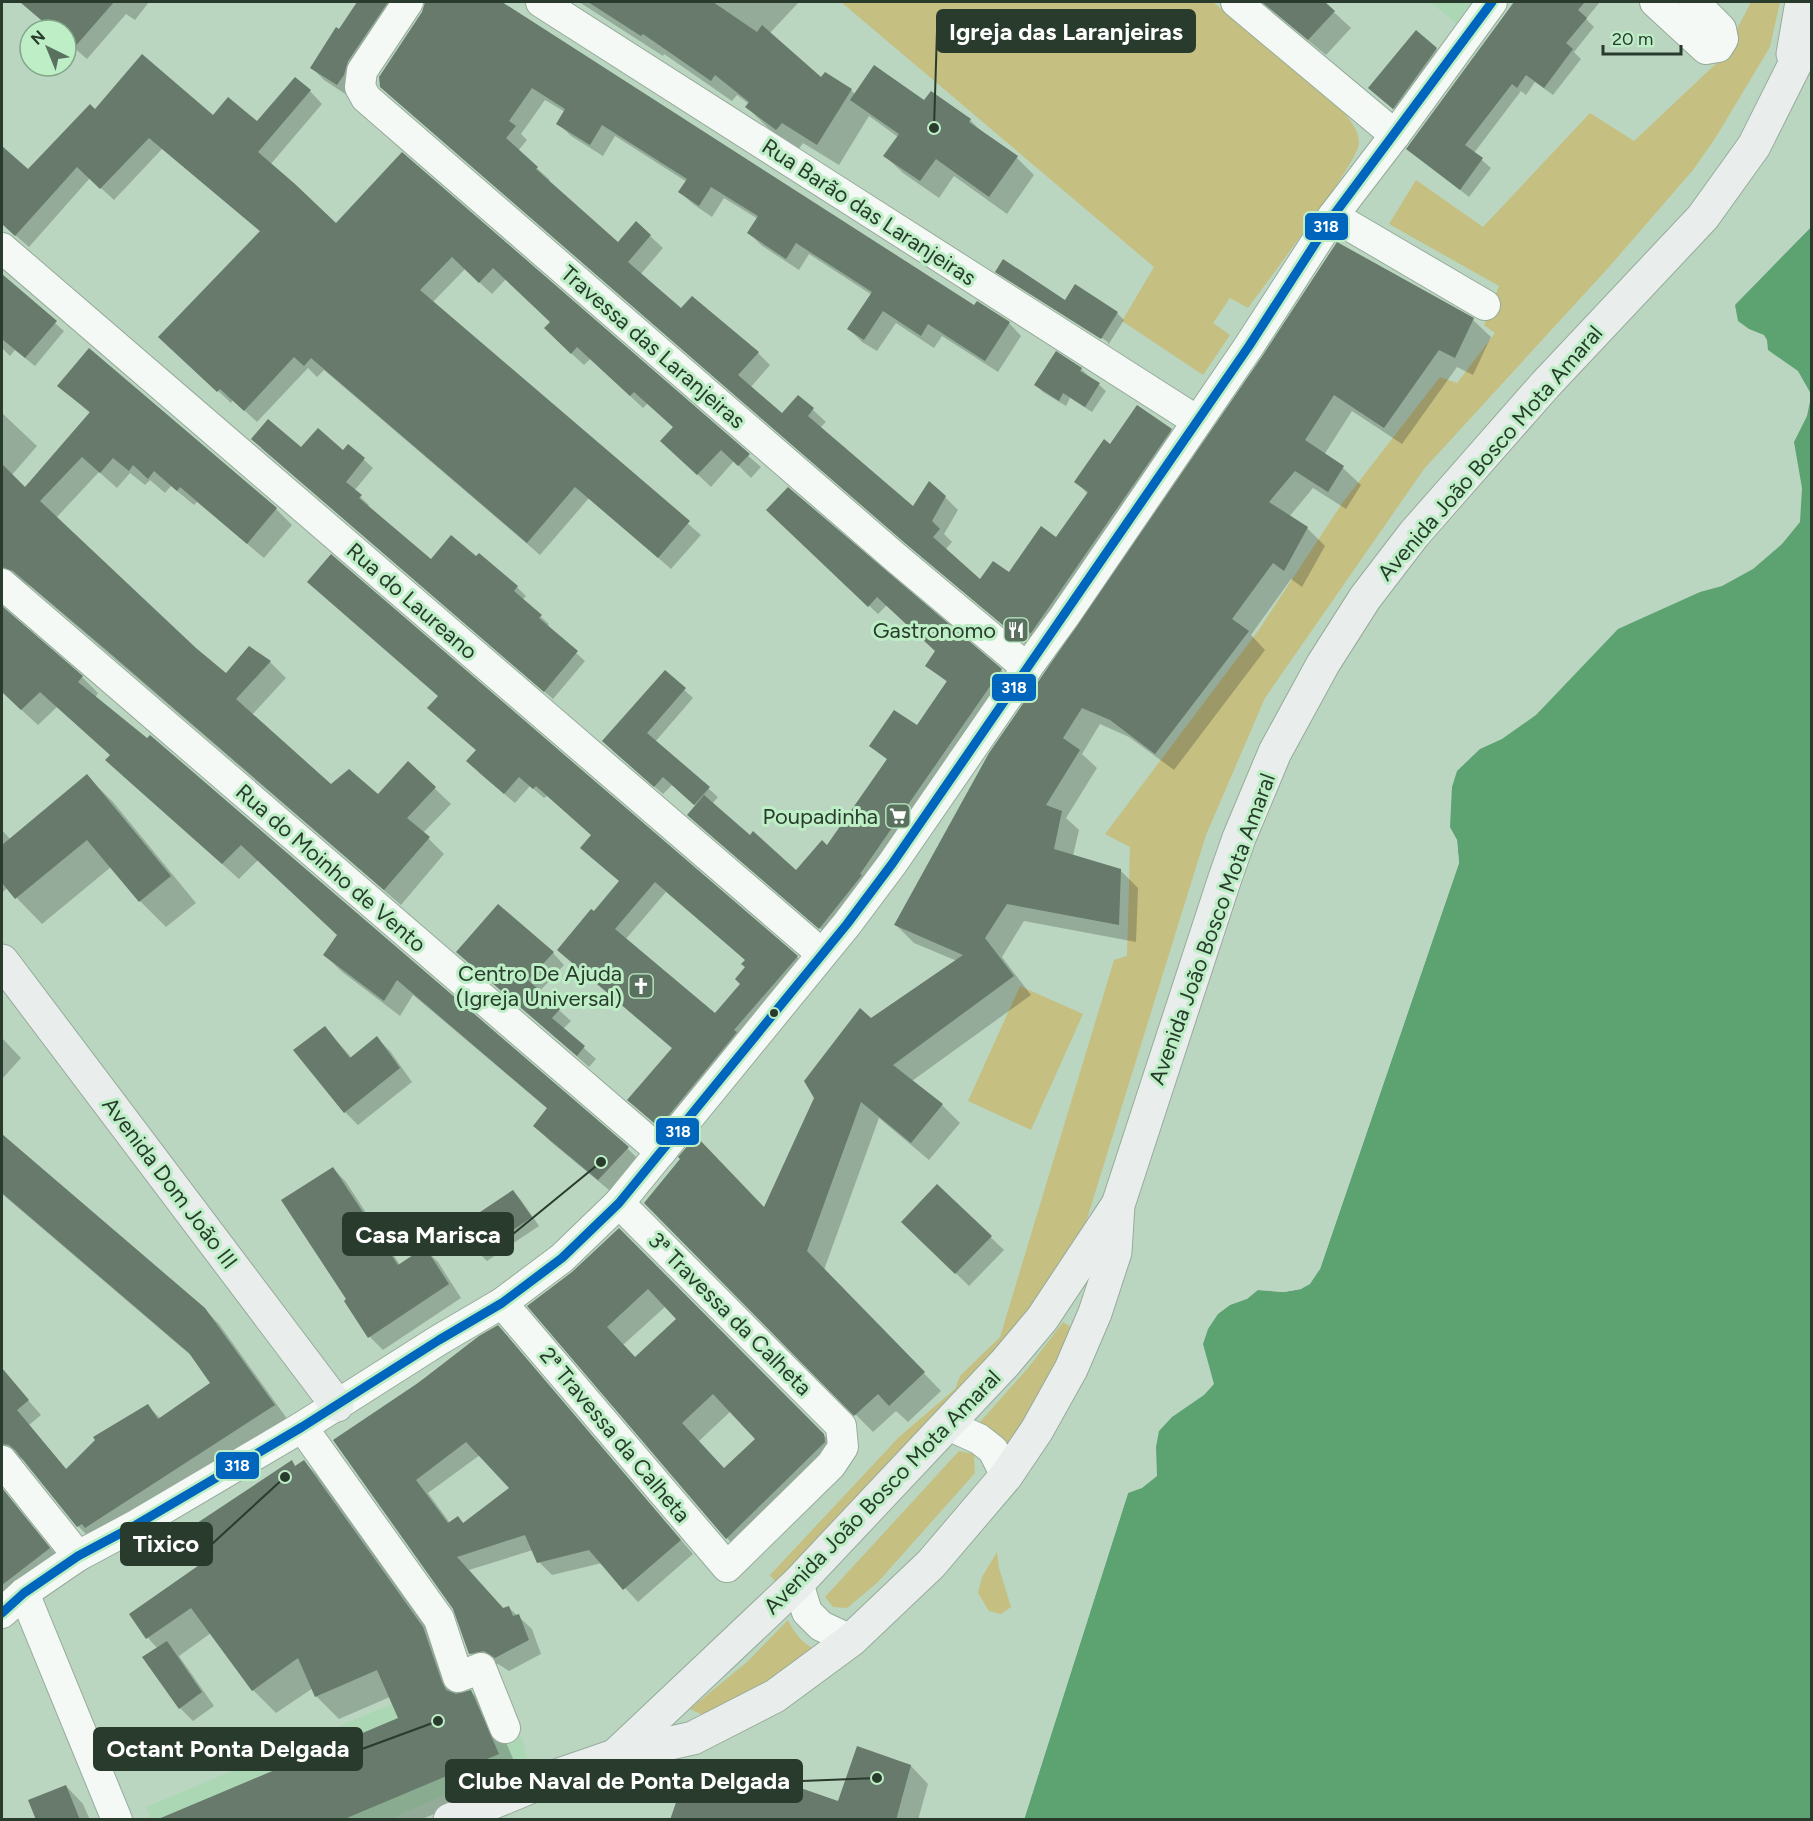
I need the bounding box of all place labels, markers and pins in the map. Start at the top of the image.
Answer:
callout: Igreja das Laranjeiras [937,10,1195,52]
restaurant icon: Gastronomo [1001,615,1031,645]
place label: Gastronomo [873,617,996,644]
supermarket icon: Poupadinha [883,801,913,831]
place label: Poupadinha [762,803,878,830]
place label: Centro De Ajuda (Igreja Universal) [456,960,622,1012]
church icon: Centro De Ajuda (Igreja Universal) [626,971,656,1001]
unlabelled marker [768,1007,780,1019]
callout: Casa Marisca [343,1213,513,1255]
callout: Tixico [121,1523,212,1565]
callout: Octant Ponta Delgada [94,1728,362,1770]
callout: Clube Naval de Ponta Delgada [446,1760,802,1802]

